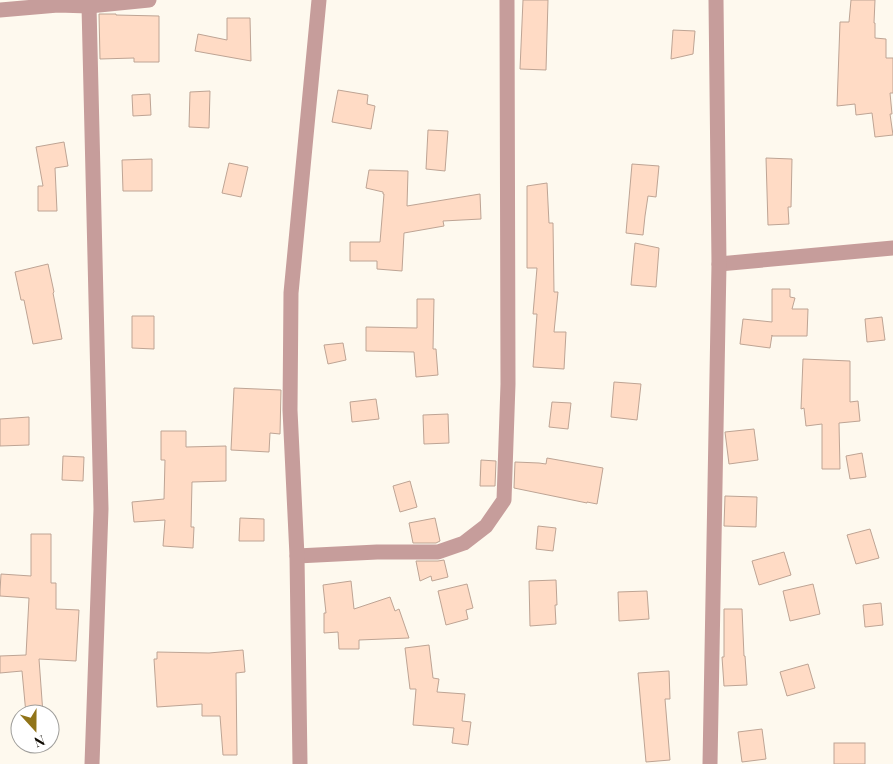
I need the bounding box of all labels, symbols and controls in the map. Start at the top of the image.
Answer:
north arrow [10,704,60,754]
text: N [32,731,48,752]

